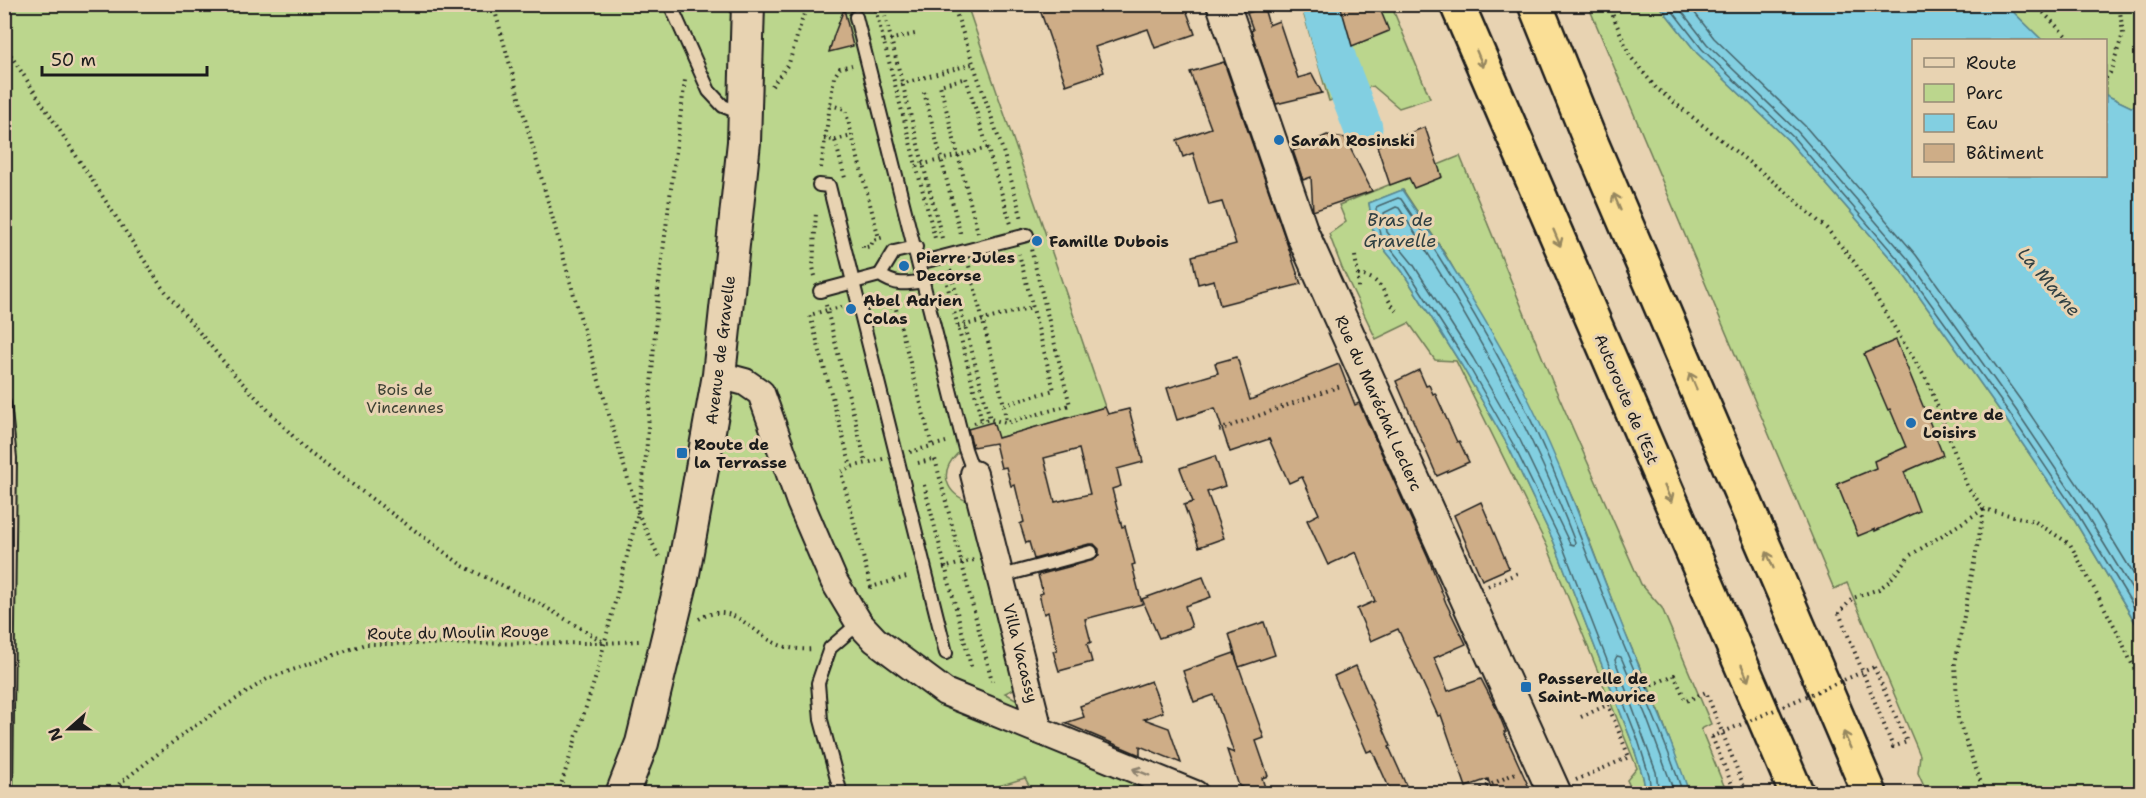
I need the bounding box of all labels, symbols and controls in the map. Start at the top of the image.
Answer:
scale bar [42,39,207,77]
legend [1912,39,2107,177]
text: 50 m [51,48,96,72]
one-way arrow [1474,49,1486,67]
text: Route [1966,51,2017,75]
text: Parc [1966,81,2003,105]
text: Eau [1966,111,1998,135]
place label: Sarah Rosinski [1291,130,1415,151]
marker: Sarah Rosinski [1272,133,1286,147]
text: Bâtiment [1966,141,2044,165]
one-way arrow [1610,193,1621,211]
water label: Bras de Gravelle [1364,208,1436,253]
one-way arrow [1552,228,1563,246]
place label: Famille Dubois [1049,231,1169,252]
marker: Famille Dubois [1030,234,1044,248]
water label: La Marne [2012,242,2086,322]
place label: Pierre Jules Decorse [916,247,1015,286]
marker: Pierre Jules Decorse [897,259,911,273]
street label: Avenue de Gravelle [701,274,740,426]
place label: Abel Adrien Colas [863,290,963,329]
marker: Abel Adrien Colas [844,302,858,316]
street label: Rue du Maréchal Leclerc [1330,312,1427,495]
street label: Autoroute de l’Est [1590,331,1664,468]
one-way arrow [1687,373,1698,391]
park label: Bois de Vincennes [366,379,444,418]
place label: Centre de Loisirs [1923,404,2004,443]
marker: Centre de Loisirs [1904,416,1918,430]
place label: Route de la Terrasse [694,434,788,473]
marker: Route de la Terrasse [675,446,689,460]
one-way arrow [1662,484,1674,502]
one-way arrow [1764,552,1775,570]
street label: Villa Vacassy [998,601,1043,705]
street label: Route du Moulin Rouge [367,620,549,645]
one-way arrow [1740,663,1751,681]
place label: Passerelle de Saint-Maurice [1538,668,1656,707]
marker: Passerelle de Saint-Maurice [1519,680,1533,694]
north arrow [39,699,99,759]
text: N [43,725,68,744]
one-way arrow [1841,731,1852,749]
one-way arrow [1132,765,1151,776]

